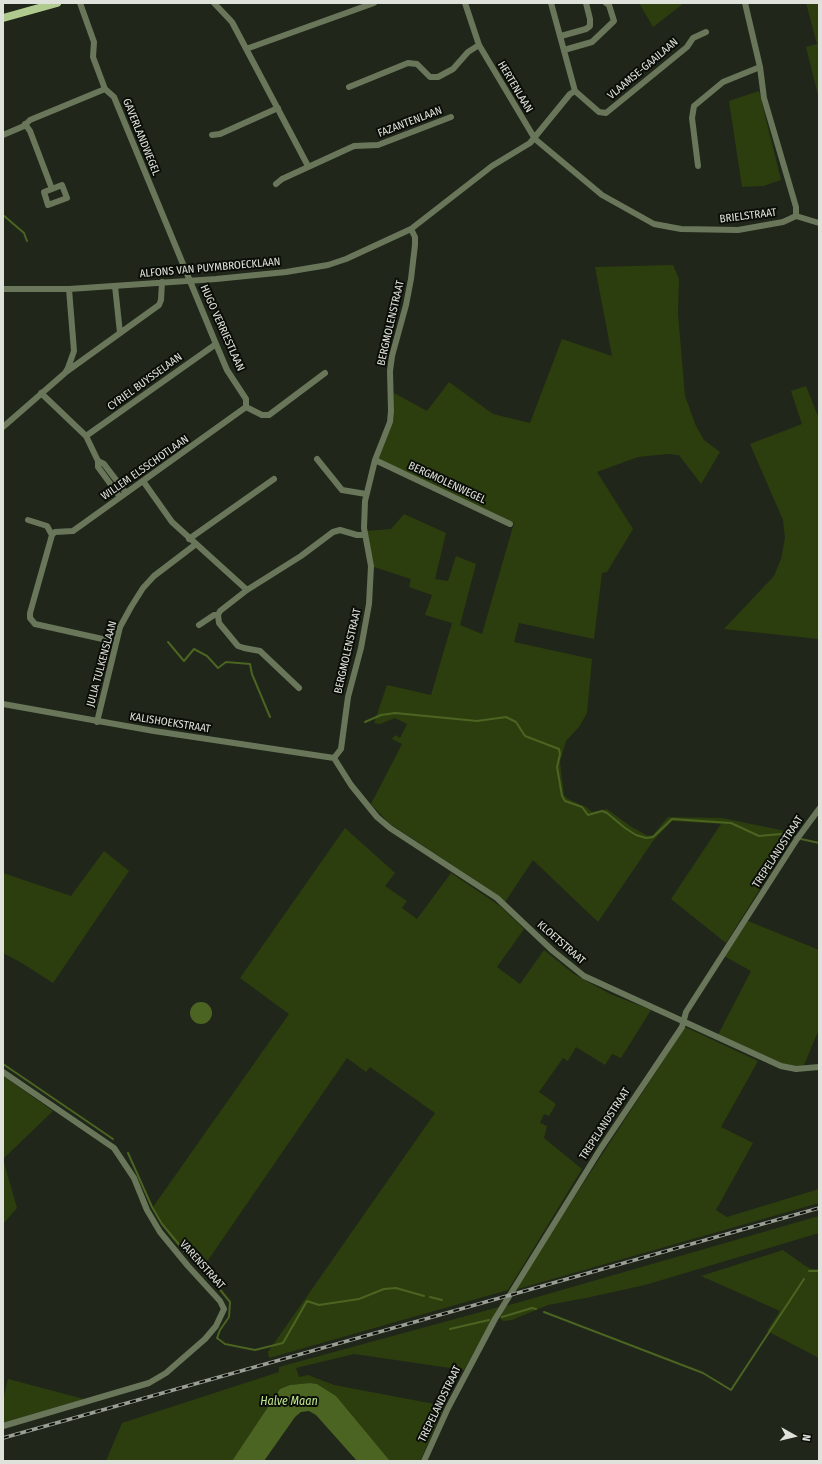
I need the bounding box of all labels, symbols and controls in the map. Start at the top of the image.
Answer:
street label: VLAAMSE-GAAILAAN [605,36,681,102]
street label: HERTENLAAN [494,59,536,115]
street label: GAVERLANDWEGEL [120,97,162,177]
street label: FAZANTENLAAN [376,104,444,140]
street label: BRIELSTRAAT [719,206,777,226]
street label: ALFONS VAN PUYMBROECKLAAN [139,255,281,281]
street label: BERGMOLENSTRAAT [375,279,407,367]
street label: HUGO VERRIESTLAAN [197,283,247,373]
street label: CYRIEL BUYSSELAAN [105,350,185,414]
street label: WILLEM ELSSCHOTLAAN [99,433,191,503]
street label: BERGMOLENWEGEL [406,459,488,507]
street label: BERGMOLENSTRAAT [332,607,364,695]
street label: JULIA TULKENSLAAN [84,620,120,708]
street label: KALISHOEKSTRAAT [129,710,211,736]
street label: TREPELANDSTRAAT [750,813,806,891]
street label: KLOETSTRAAT [534,918,588,968]
street label: TREPELANDSTRAAT [577,1085,633,1163]
street label: VARENSTRAAT [177,1238,227,1292]
street label: TREPELANDSTRAAT [416,1364,464,1444]
water label: Halve Maan [260,1395,318,1409]
north arrow [774,1416,814,1456]
text: N [799,1434,813,1442]

